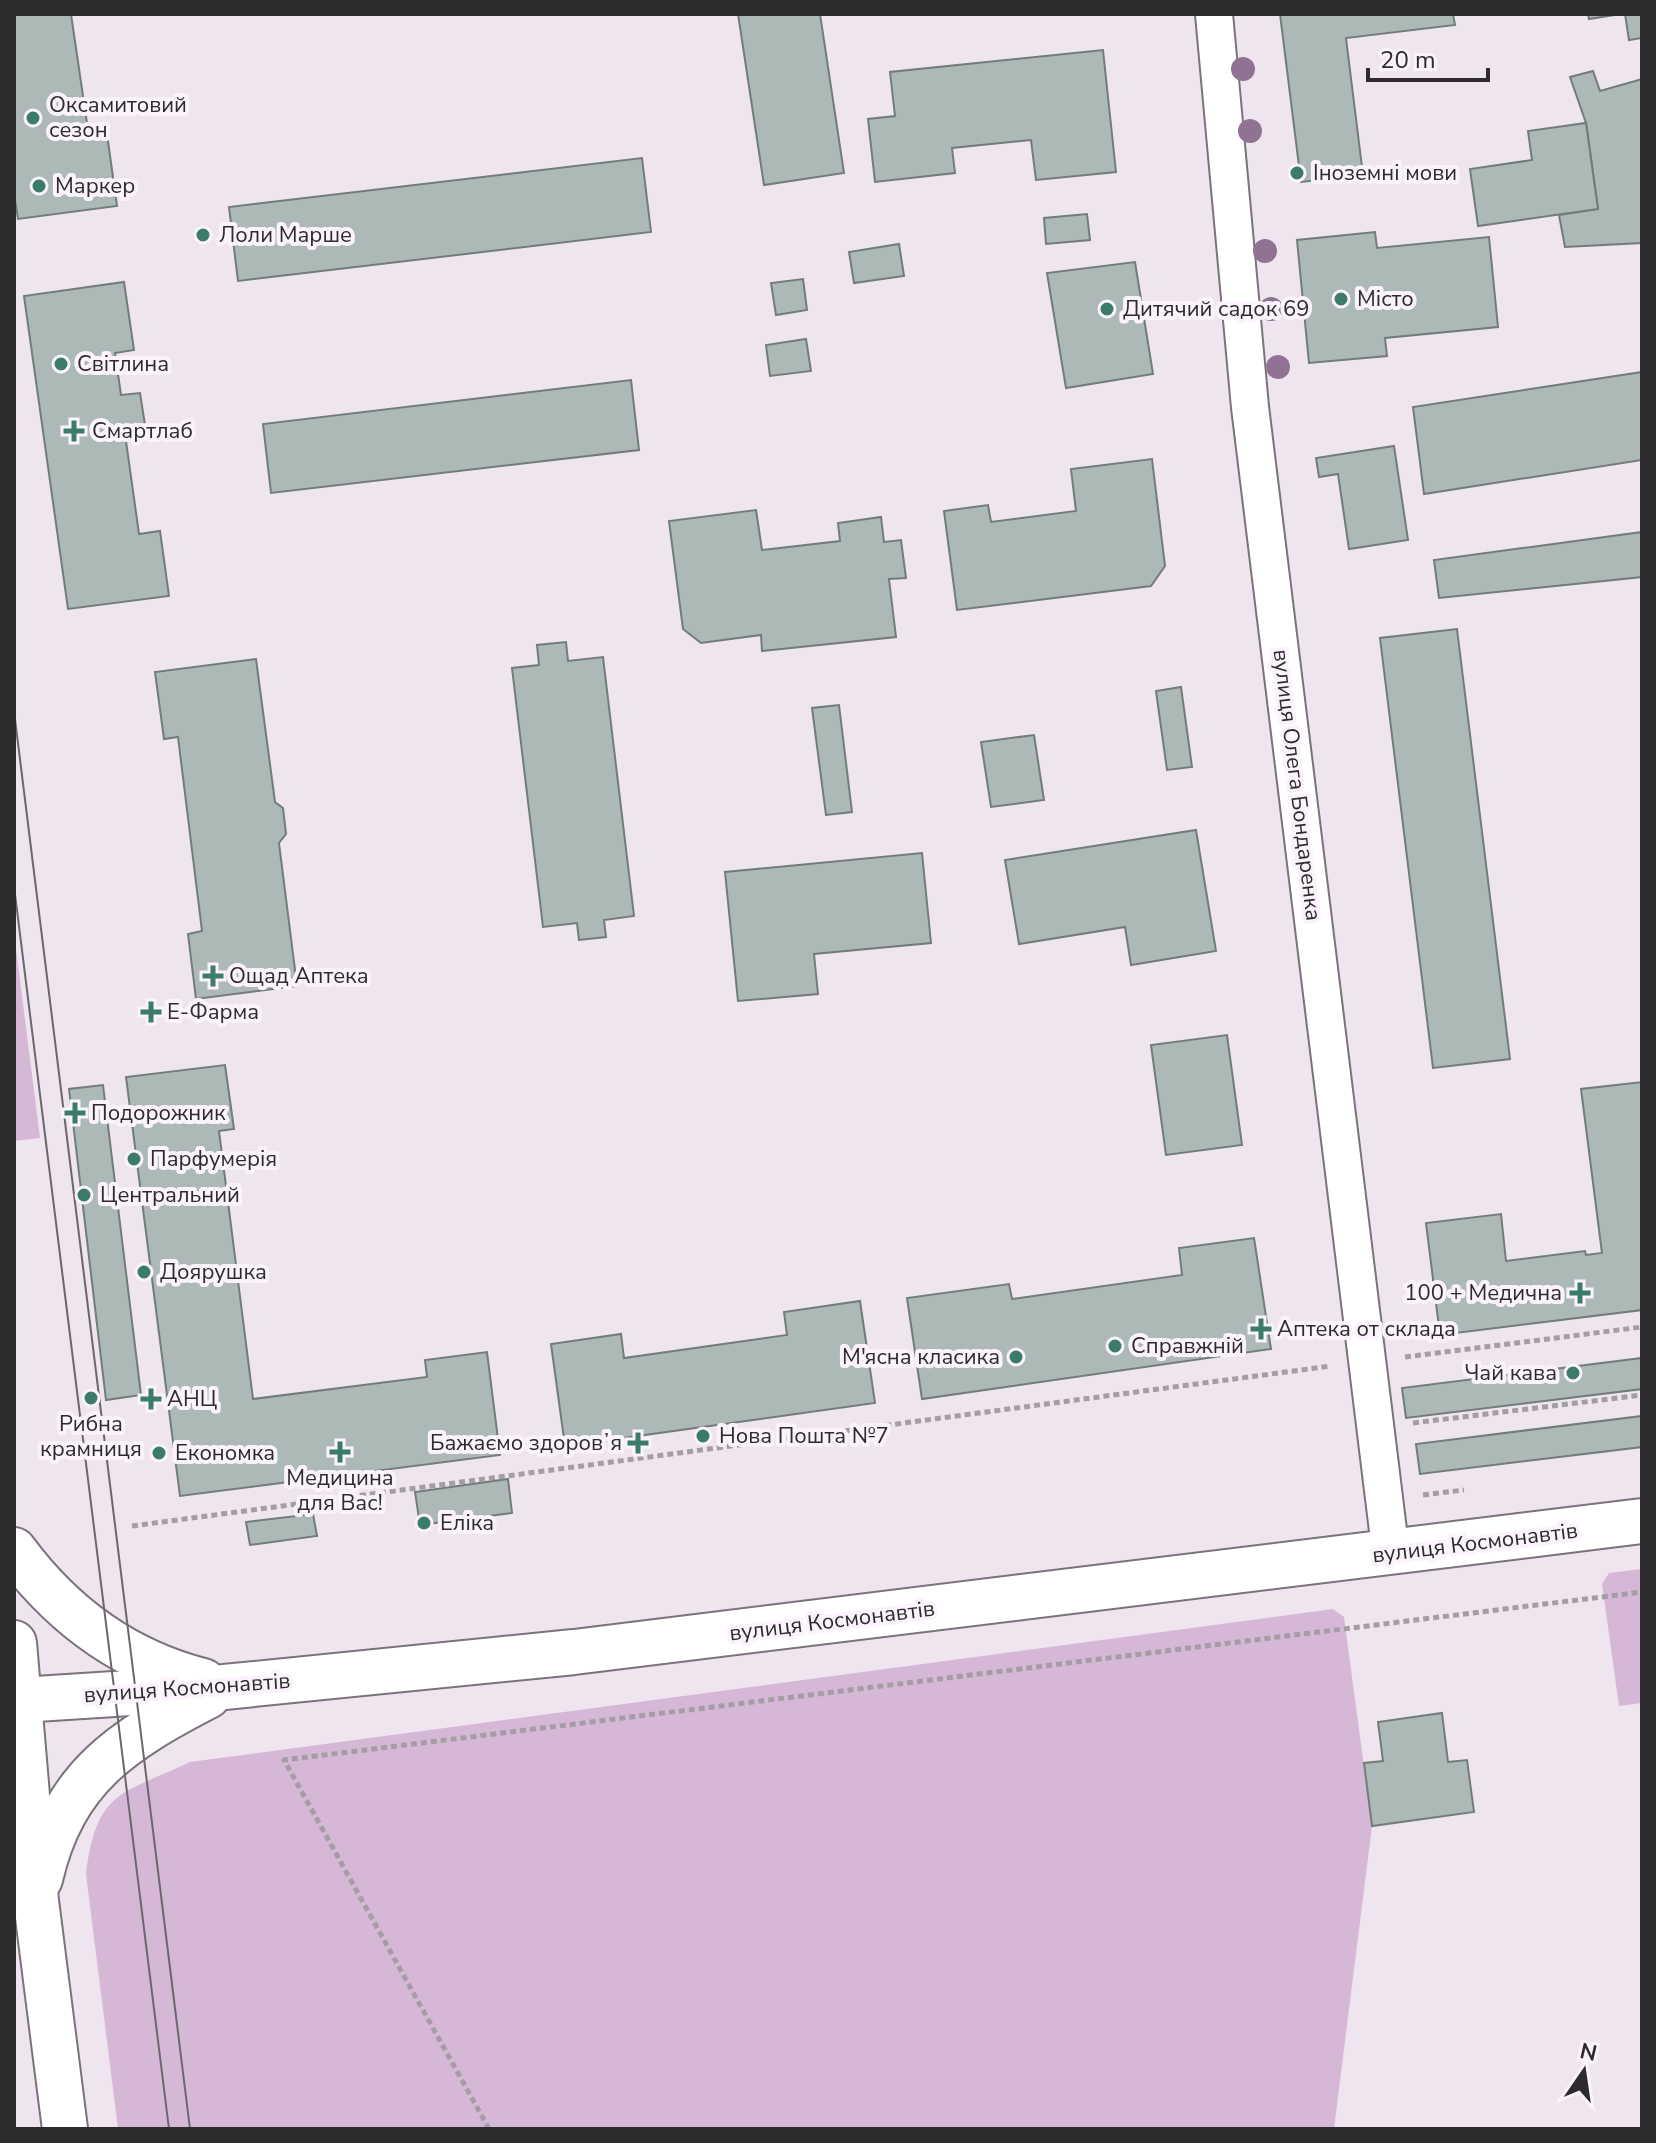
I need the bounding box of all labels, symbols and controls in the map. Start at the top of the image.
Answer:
scale bar [1368,32,1488,82]
text: 20 m [1380,44,1436,76]
place label: Оксамитовий сезон [49,90,187,145]
marker: Оксамитовий сезон [24,109,42,127]
place label: Іноземні мови [1313,158,1457,188]
marker: Іноземні мови [1288,164,1306,182]
place label: Маркер [55,171,135,201]
marker: Маркер [30,177,48,195]
place label: Лоли Марше [219,220,352,250]
marker: Лоли Марше [194,226,212,244]
place label: Місто [1357,284,1414,314]
marker: Місто [1332,290,1350,308]
place label: Дитячий садок 69 [1123,294,1309,324]
marker: Дитячий садок 69 [1098,300,1116,318]
place label: Світлина [77,349,169,379]
marker: Світлина [52,355,70,373]
place label: Смартлаб [92,416,193,446]
marker: Смартлаб [63,420,85,442]
street label: вулиця Олега Бондаренка [1265,647,1329,923]
place label: Ощад Аптека [229,961,369,991]
marker: Ощад Аптека [204,967,222,985]
place label: Е-Фарма [167,997,259,1027]
marker: Е-Фарма [142,1003,160,1021]
place label: Подорожник [91,1098,226,1128]
marker: Подорожник [66,1104,84,1122]
place label: Парфумерія [150,1144,277,1174]
marker: Парфумерія [125,1150,143,1168]
place label: Центральний [100,1180,240,1210]
marker: Центральний [75,1186,93,1204]
place label: Доярушка [160,1257,267,1287]
marker: Доярушка [135,1263,153,1281]
place label: 100 + Медична [1404,1278,1562,1308]
marker: 100 + Медична [1569,1282,1591,1304]
place label: Аптека от склада [1277,1314,1456,1344]
marker: Аптека от склада [1252,1320,1270,1338]
place label: Справжній [1131,1331,1244,1361]
marker: Справжній [1106,1337,1124,1355]
place label: М'ясна класика [842,1342,1000,1372]
marker: М'ясна класика [1007,1348,1025,1366]
place label: Чай кава [1464,1358,1557,1388]
marker: Чай кава [1564,1364,1582,1382]
place label: АНЦ [167,1384,217,1414]
marker: Рибна крамниця [82,1389,100,1407]
marker: АНЦ [142,1390,160,1408]
place label: Рибна крамниця [40,1409,142,1464]
place label: Нова Пошта №7 [719,1421,889,1451]
marker: Нова Пошта №7 [694,1427,712,1445]
place label: Бажаємо здоровʼя [430,1428,622,1458]
marker: Бажаємо здоровʼя [629,1434,647,1452]
place label: Економка [175,1438,275,1468]
marker: Медицина для Вас! [331,1443,349,1461]
marker: Економка [150,1444,168,1462]
place label: Медицина для Вас! [286,1463,394,1518]
place label: Еліка [440,1508,494,1538]
marker: Еліка [415,1514,433,1532]
street label: вулиця Космонавтів [1370,1516,1580,1570]
street label: вулиця Космонавтів [727,1594,937,1648]
street label: вулиця Космонавтів [83,1666,291,1710]
north arrow [1544,2031,1624,2111]
text: N [1577,2036,1600,2069]

